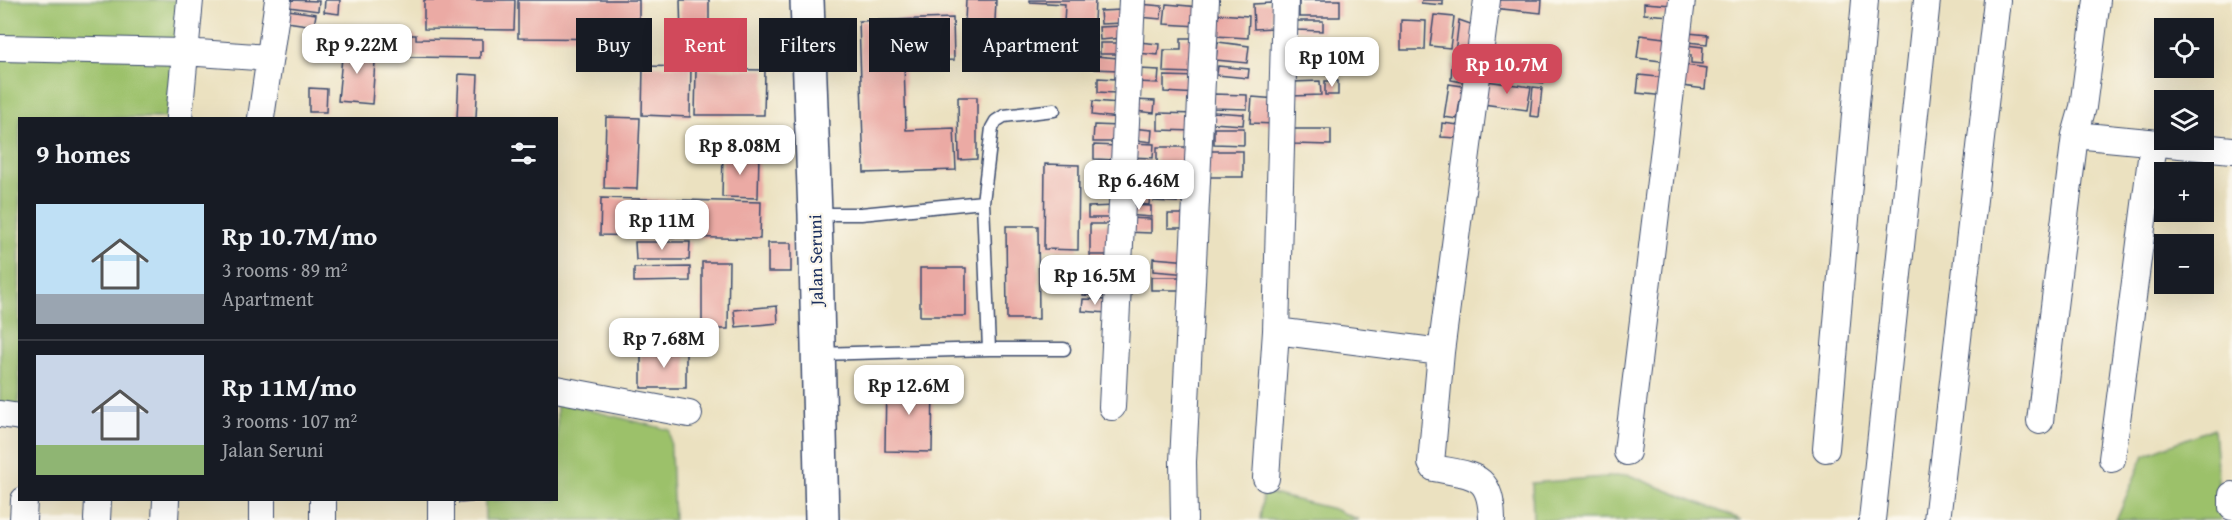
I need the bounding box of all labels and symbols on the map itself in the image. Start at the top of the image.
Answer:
pin: Rp 9.22M [295,24,419,75]
pin: Rp 10M [1283,37,1381,88]
pin: Rp 10.7M [1445,44,1569,95]
pin: Rp 8.08M [678,125,802,176]
pin: Rp 6.46M [1077,160,1201,211]
pin: Rp 11M [613,200,711,251]
street label: Jalan Seruni [801,214,830,308]
pin: Rp 16.5M [1033,255,1157,306]
pin: Rp 7.68M [602,318,726,369]
pin: Rp 12.6M [847,365,971,416]

